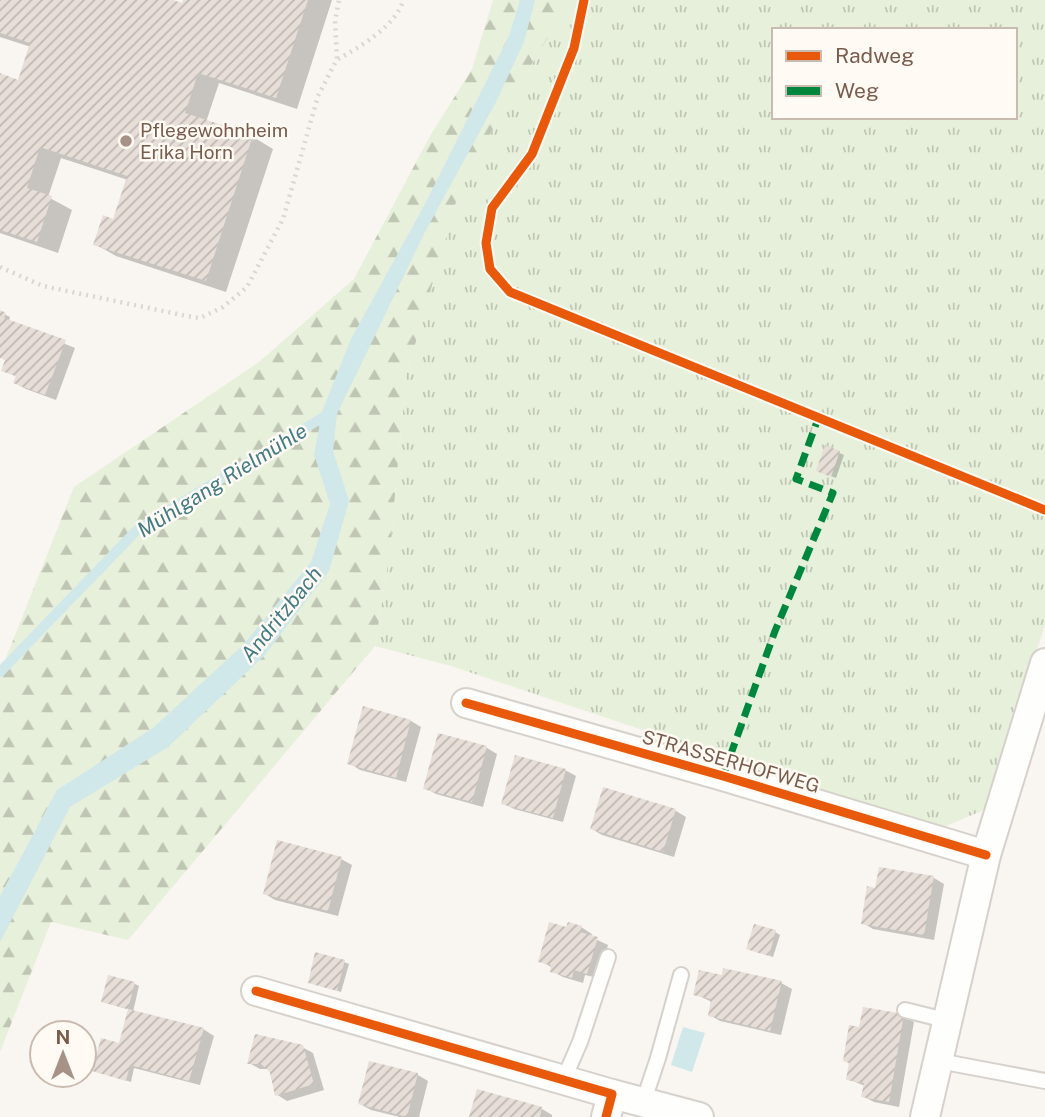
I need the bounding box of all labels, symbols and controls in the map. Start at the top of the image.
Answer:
legend [772,28,1017,119]
text: Radweg [835,43,914,68]
text: Weg [835,78,879,103]
place label: Pflegewohnheim Erika Horn [140,119,288,163]
marker: Pflegewohnheim Erika Horn [118,133,134,149]
water label: Mühlgang Rielmühle [132,418,312,542]
water label: Andritzbach [235,561,327,667]
street label: STRASSERHOFWEG [640,725,822,797]
north arrow [28,1019,98,1089]
text: N [56,1026,70,1048]

